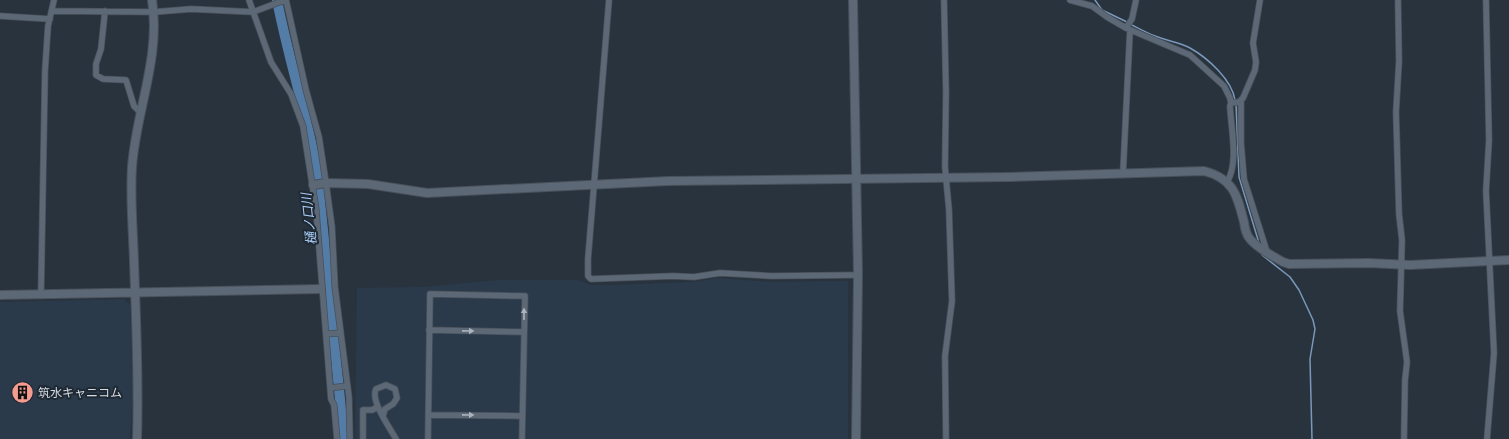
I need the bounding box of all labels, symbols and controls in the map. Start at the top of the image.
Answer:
water label: 樋ノ口川 [299,190,319,246]
one-way arrow [521,308,528,320]
one-way arrow [462,328,474,335]
building icon: 筑水キャニコム [9,380,35,406]
place label: 筑水キャニコム [38,386,122,400]
one-way arrow [462,412,475,418]

